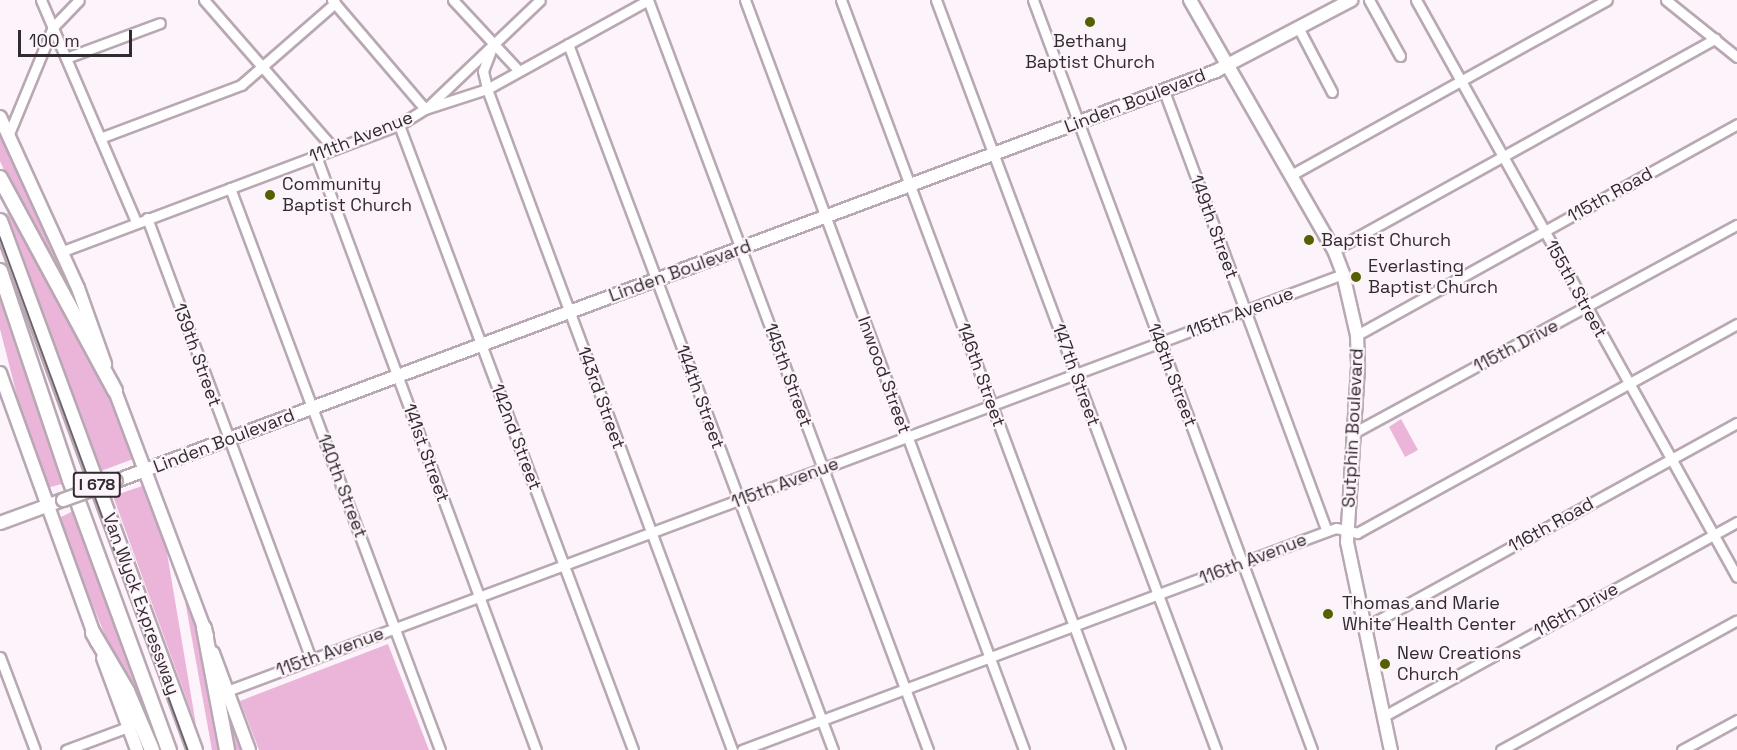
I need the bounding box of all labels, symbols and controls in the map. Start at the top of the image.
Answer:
marker: Bethany Baptist Church [1083,15,1097,29]
scale bar [21,18,135,56]
text: 100 m [29,29,80,52]
place label: Bethany Baptist Church [1025,31,1155,74]
street label: Linden Boulevard [1061,64,1209,138]
street label: 111th Avenue [306,106,416,168]
street label: 115th Road [1564,163,1656,227]
street label: 149th Street [1185,172,1243,282]
place label: Community Baptist Church [282,174,412,216]
marker: Community Baptist Church [263,188,277,202]
place label: Baptist Church [1321,229,1451,251]
marker: Baptist Church [1302,233,1316,247]
street label: Linden Boulevard [606,235,754,307]
street label: 155th Street [1540,237,1612,341]
place label: Everlasting Baptist Church [1368,256,1498,298]
marker: Everlasting Baptist Church [1349,270,1363,284]
street label: 115th Avenue [1183,283,1297,343]
street label: 139th Street [168,300,226,410]
street label: Inwood Street [853,313,915,437]
street label: 115th Drive [1470,315,1562,377]
street label: 145th Street [759,320,817,430]
street label: 146th Street [952,320,1010,430]
street label: 148th Street [1142,320,1202,430]
street label: 147th Street [1048,321,1104,429]
street label: 144th Street [671,342,729,452]
street label: 143rd Street [572,344,630,452]
street label: Sutphin Boulevard [1338,348,1368,508]
street label: 142nd Street [486,381,546,493]
street label: 141st Street [398,401,454,505]
street label: Linden Boulevard [150,404,298,478]
street label: 140th Street [312,431,372,541]
street label: 115th Avenue [728,453,842,513]
road number: I 678 [72,472,122,498]
street label: 116th Road [1505,493,1597,557]
street label: Van Wyck Expressway [98,510,184,698]
street label: 116th Avenue [1196,529,1310,589]
street label: 116th Drive [1530,578,1622,642]
place label: Thomas and Marie White Health Center [1342,593,1516,636]
marker: Thomas and Marie White Health Center [1319,605,1337,623]
street label: 115th Avenue [273,622,387,682]
place label: New Creations Church [1397,643,1521,686]
marker: New Creations Church [1378,657,1392,671]

